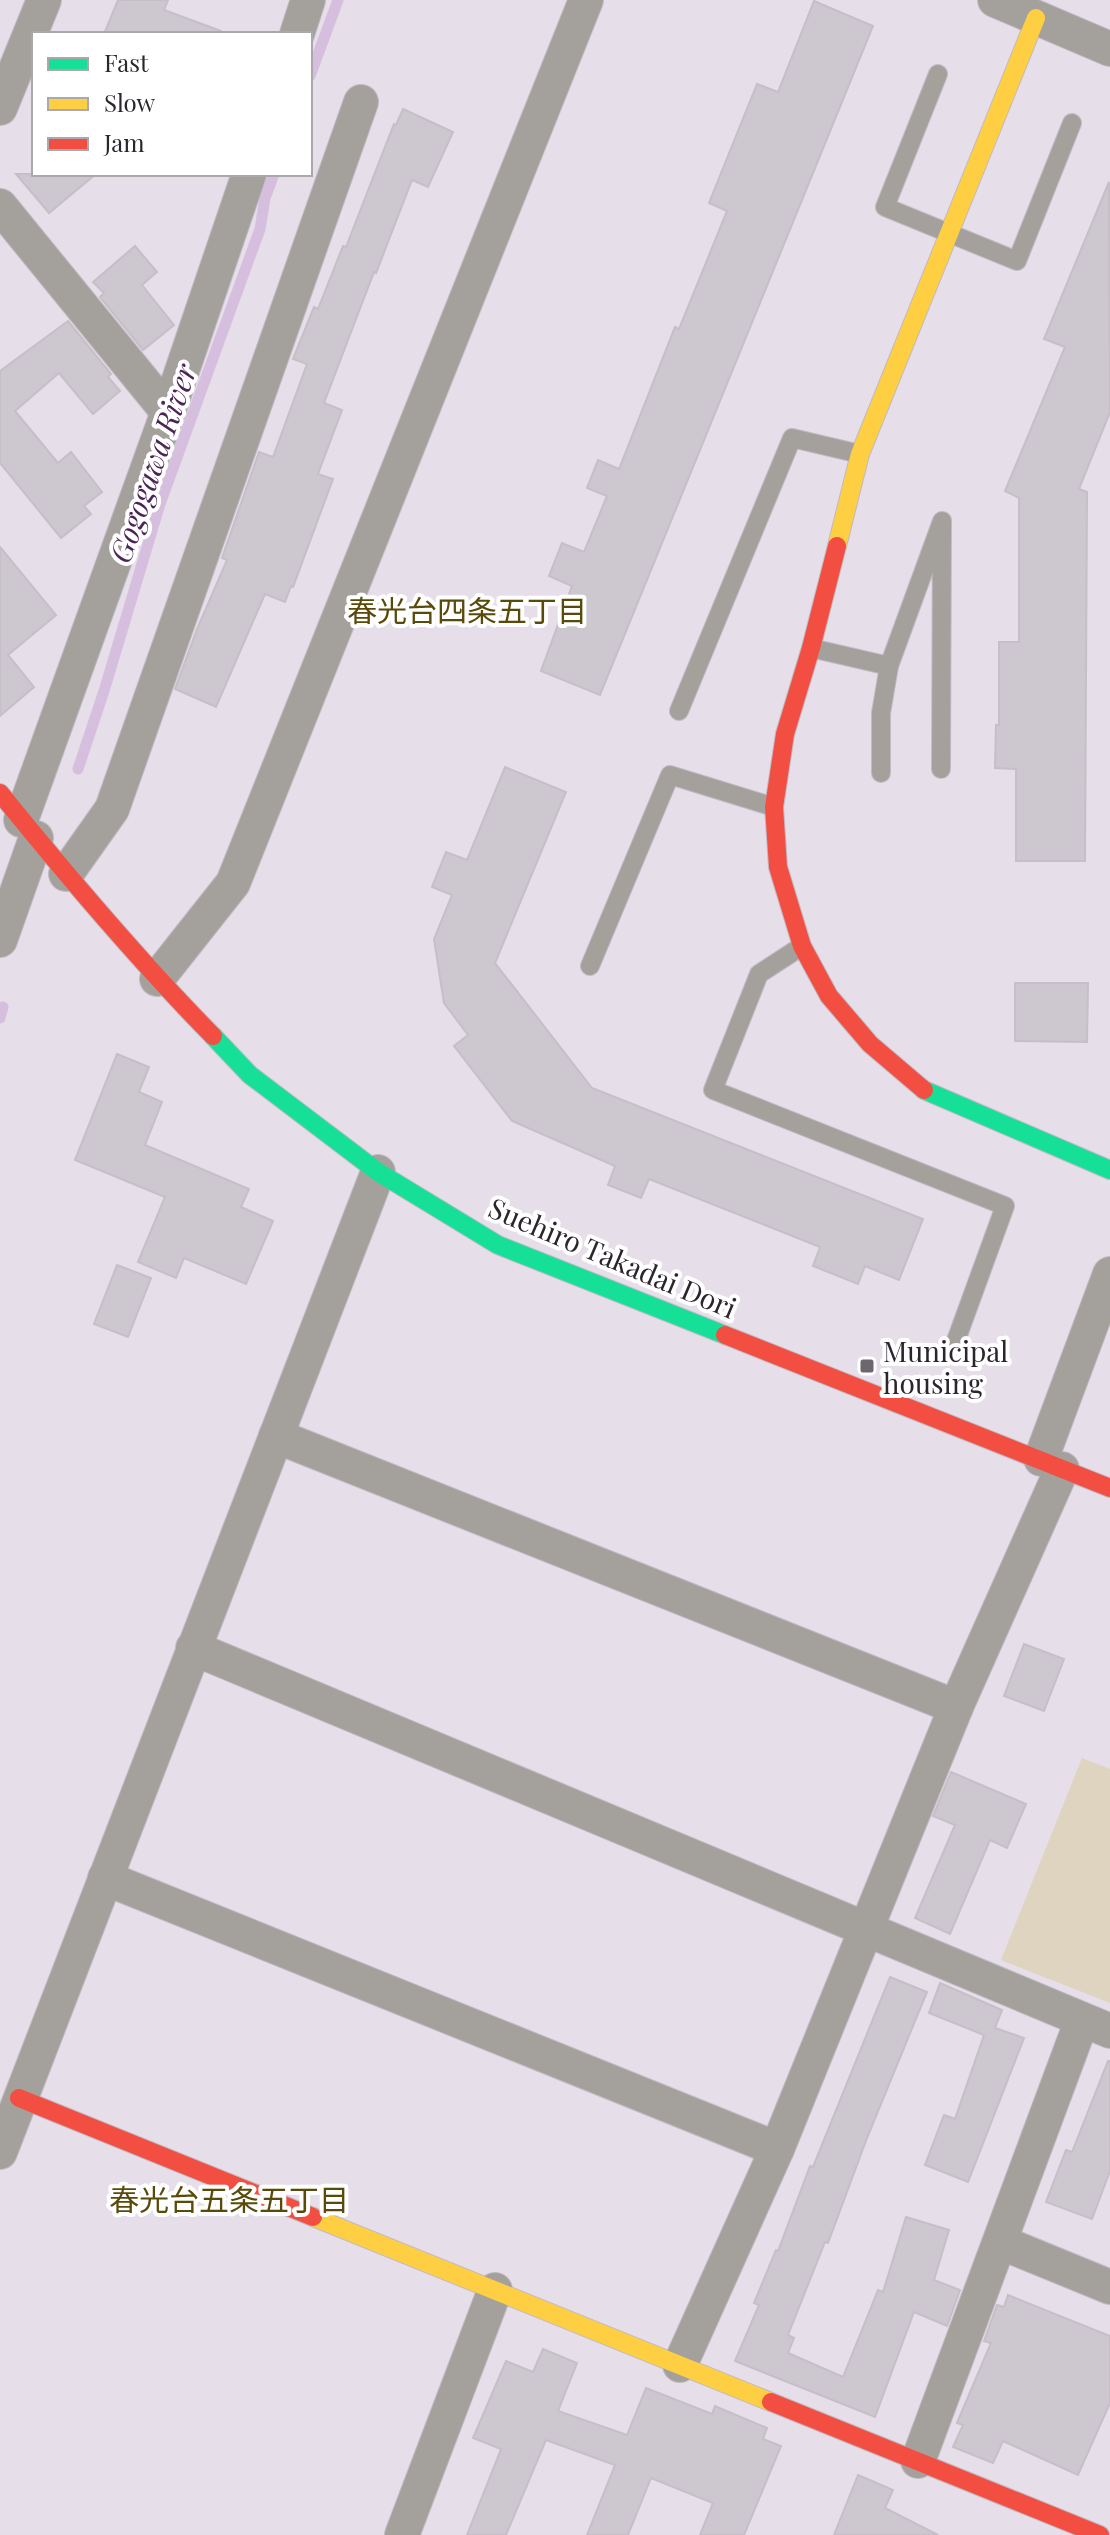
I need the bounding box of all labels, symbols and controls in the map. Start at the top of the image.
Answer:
legend [32,32,312,176]
text: Fast [104,46,149,78]
text: Slow [104,86,156,118]
text: Jam [103,126,145,158]
water label: Gogogawa River [99,357,205,568]
district label: 春光台四条五丁目 [347,590,587,630]
street label: Suehiro Takadai Dori [484,1188,742,1326]
place label: Municipal housing [883,1332,1008,1401]
marker: Municipal housing [858,1357,876,1375]
district label: 春光台五条五丁目 [109,2179,349,2219]

